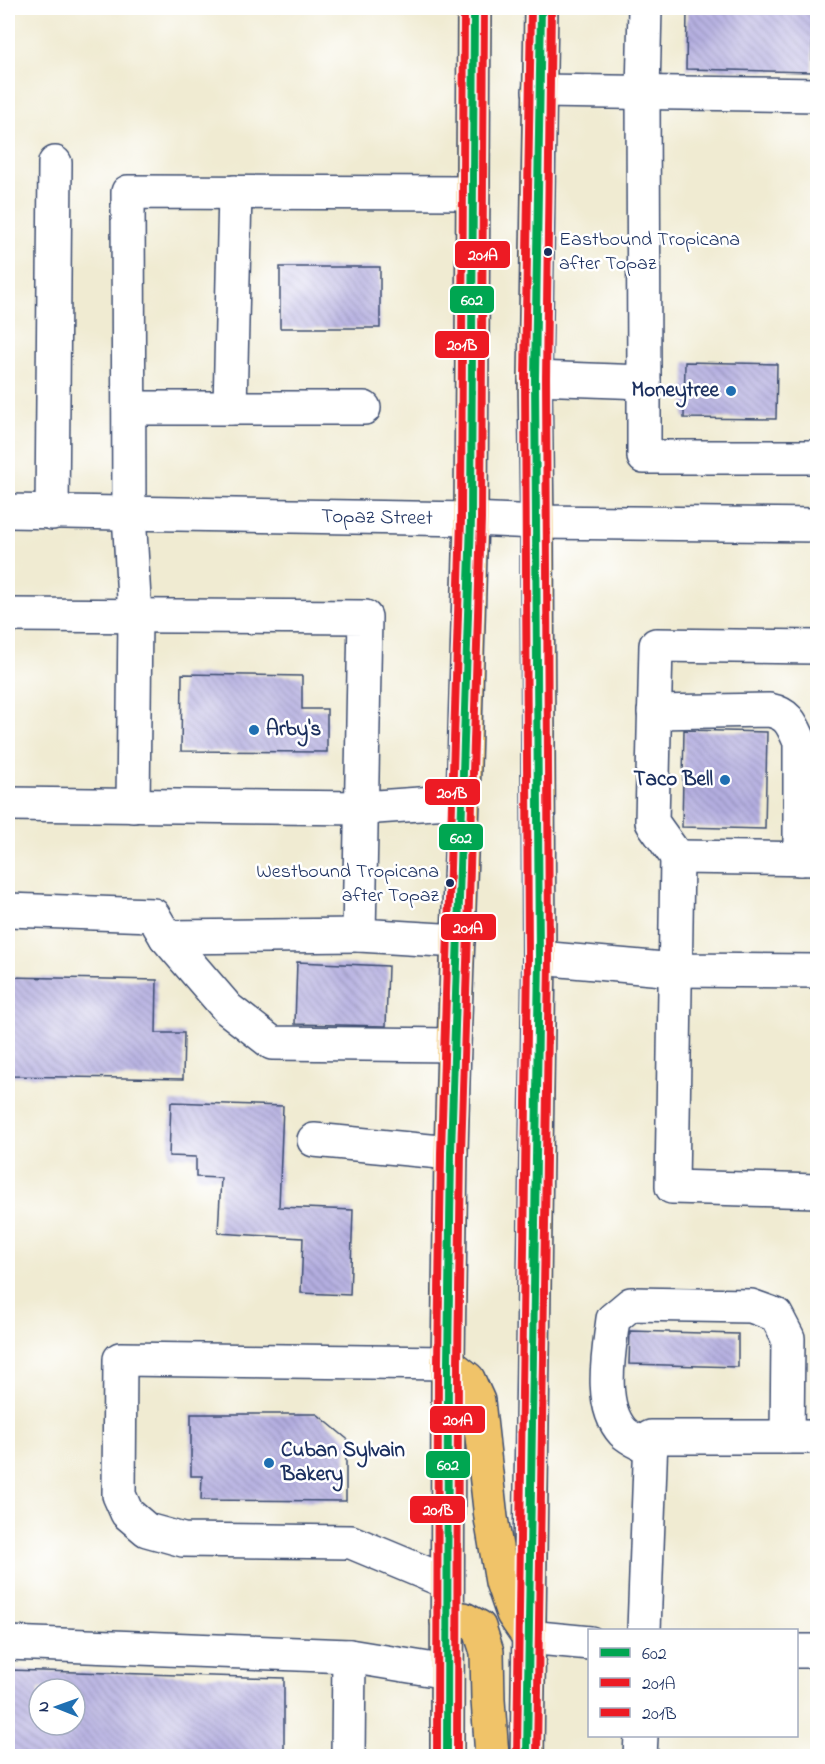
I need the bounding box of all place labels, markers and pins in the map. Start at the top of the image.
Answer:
place label: Eastbound Tropicana after Topaz [559,226,740,279]
marker: Eastbound Tropicana after Topaz [542,246,554,258]
place label: Moneytree [632,376,720,408]
marker: Moneytree [724,384,738,398]
place label: Arby's [266,715,321,747]
marker: Arby's [247,723,261,737]
place label: Taco Bell [634,765,713,795]
marker: Taco Bell [718,773,732,787]
place label: Westbound Tropicana after Topaz [256,858,440,911]
marker: Westbound Tropicana after Topaz [444,877,456,889]
place label: Cuban Sylvain Bakery [280,1436,405,1492]
marker: Cuban Sylvain Bakery [262,1456,276,1470]

